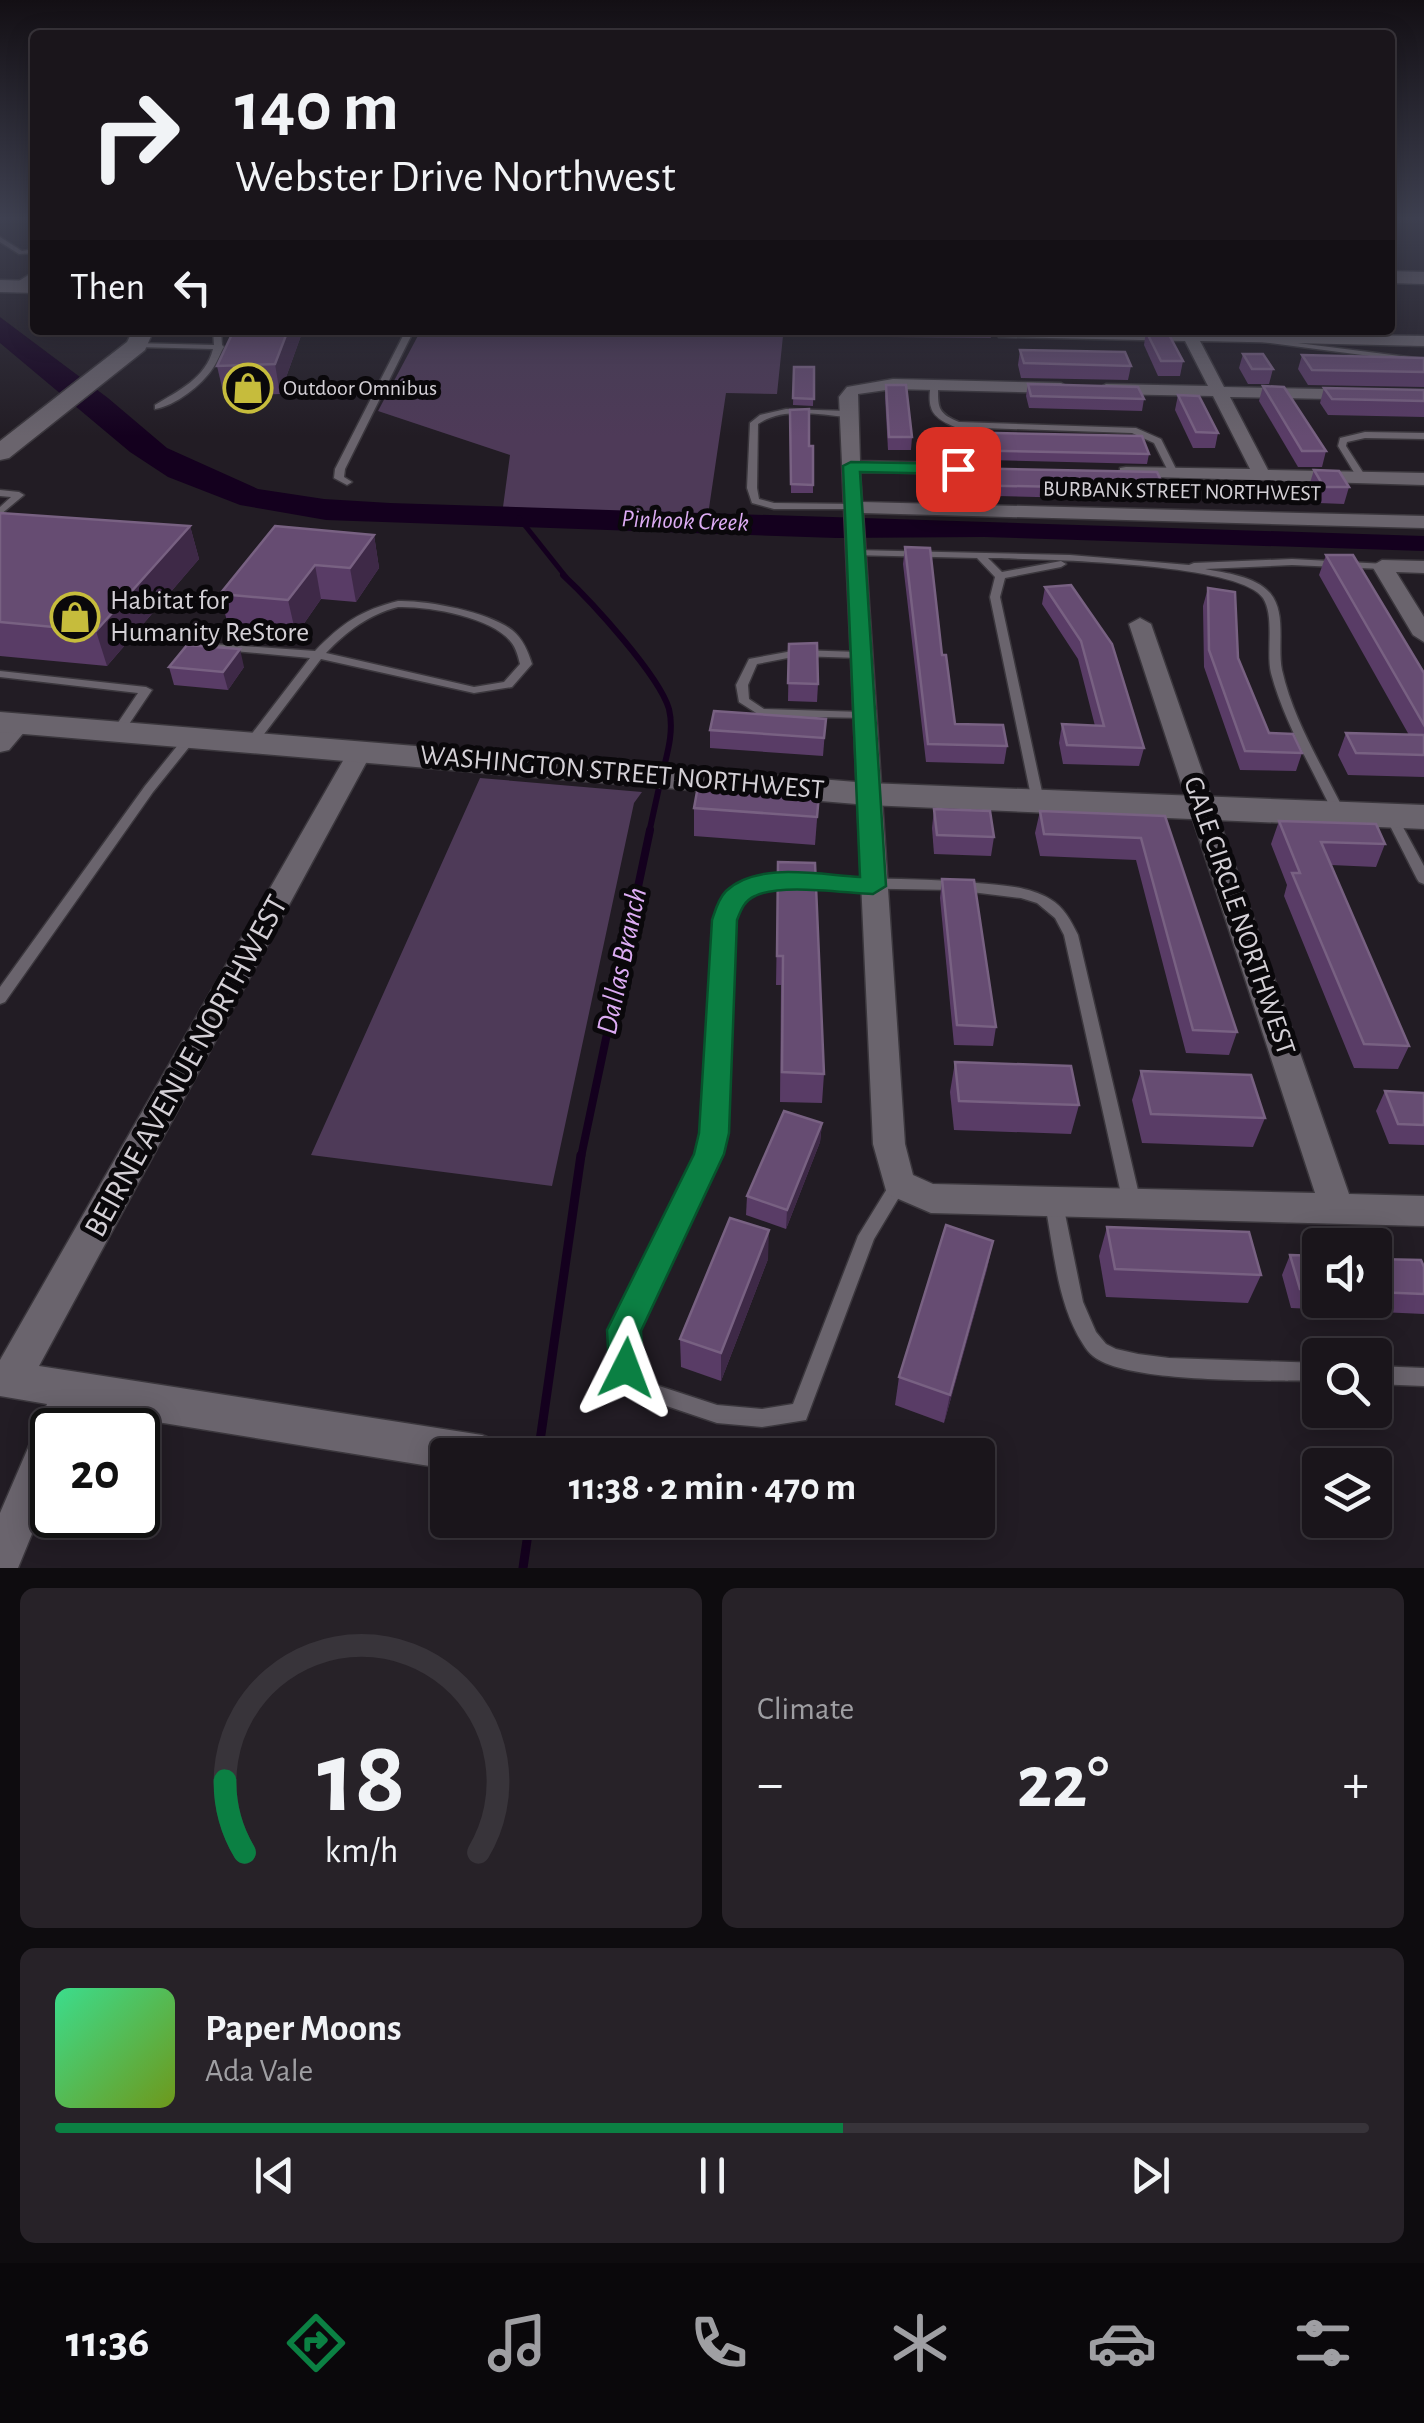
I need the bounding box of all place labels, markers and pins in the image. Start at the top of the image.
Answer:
shop icon: Outdoor Omnibus [222,362,274,414]
place label: Outdoor Omnibus [283,377,437,399]
pin [916,427,1001,512]
place label: Habitat for Humanity ReStore [110,587,309,647]
shop icon: Habitat for Humanity ReStore [49,591,101,643]

